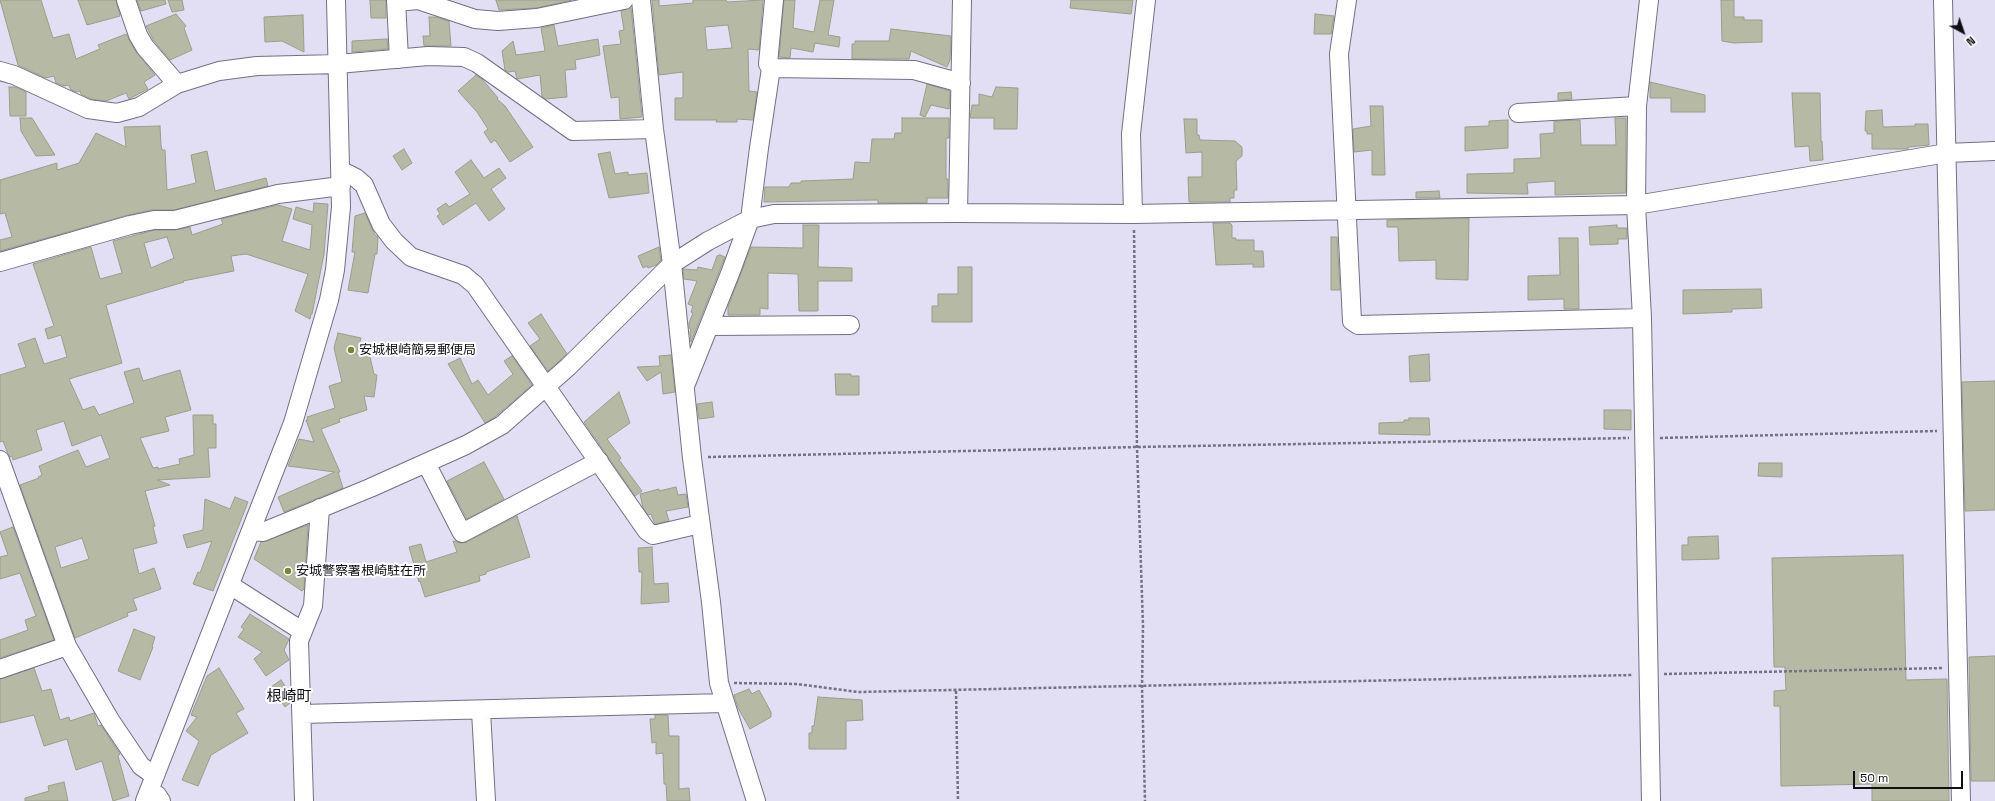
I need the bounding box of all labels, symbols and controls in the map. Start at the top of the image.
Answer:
north arrow [1943,12,1983,52]
text: N [1963,33,1978,49]
place label: 安城根崎簡易郵便局 [359,342,476,358]
marker: 安城根崎簡易郵便局 [346,345,356,355]
place label: 安城警察署根崎駐在所 [296,563,426,579]
marker: 安城警察署根崎駐在所 [283,566,293,576]
district label: 根崎町 [267,688,311,706]
scale bar [1855,763,1965,789]
text: 50 m [1860,770,1888,786]

